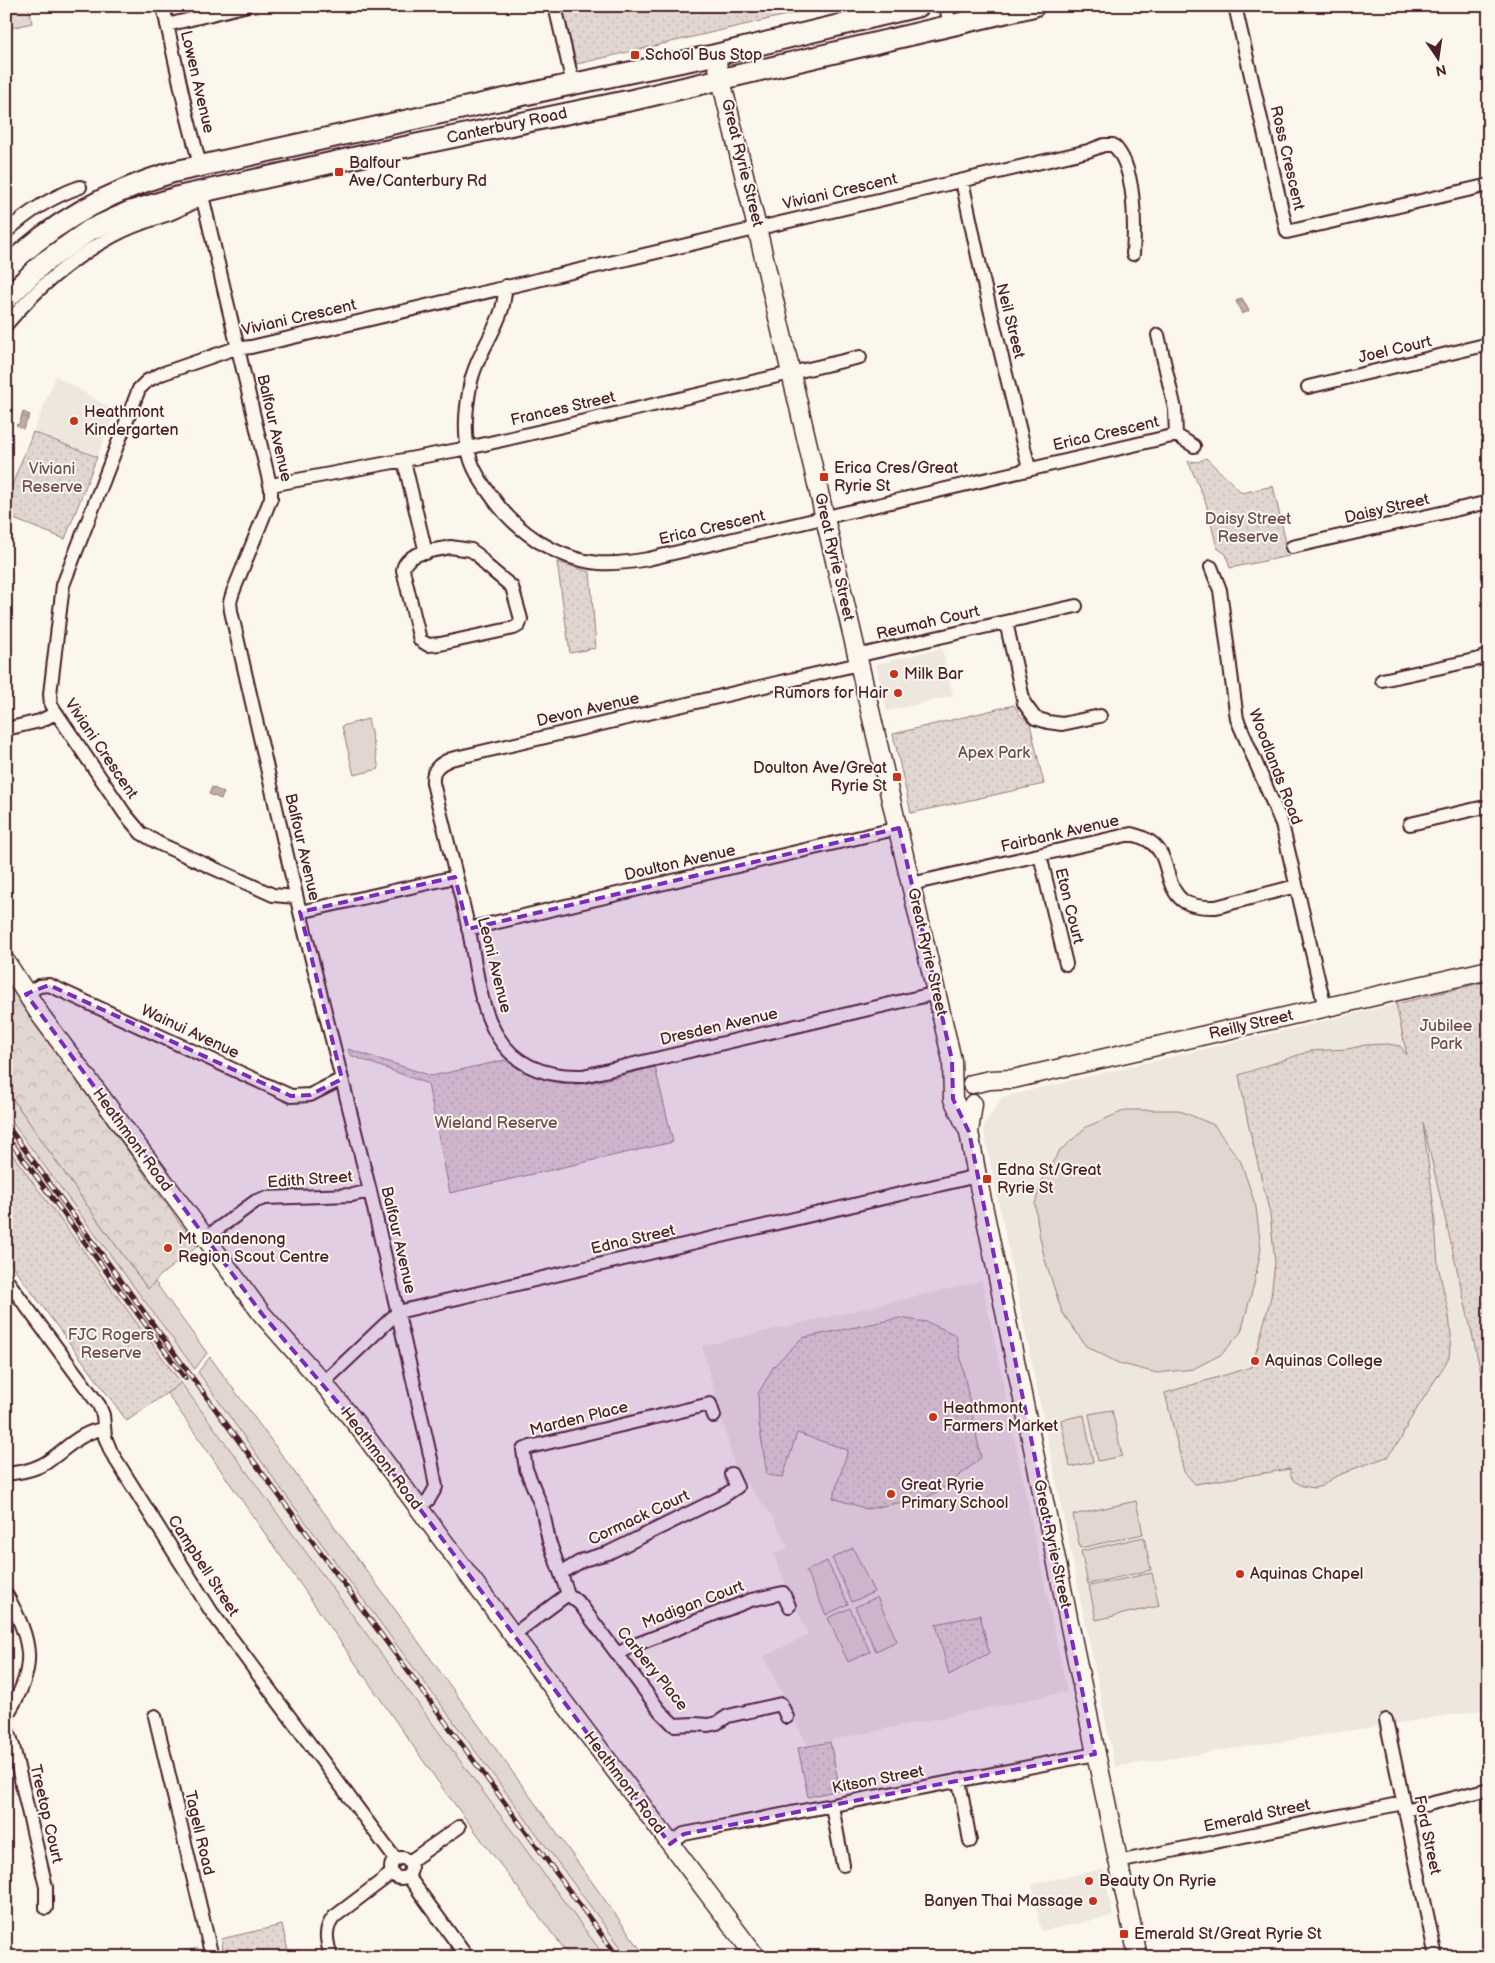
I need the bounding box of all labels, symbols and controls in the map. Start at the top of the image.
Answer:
street label: Lowen Avenue [176,29,218,136]
north arrow [1412,32,1462,82]
place label: School Bus Stop [645,46,762,65]
marker: School Bus Stop [629,49,641,61]
text: N [1434,61,1448,80]
street label: Great Ryrie Street [717,97,767,229]
street label: Canterbury Road [445,104,569,148]
street label: Ross Crescent [1266,104,1308,212]
place label: Balfour Ave/Canterbury Rd [349,154,487,191]
marker: Balfour Ave/Canterbury Rd [333,166,345,178]
street label: Viviani Crescent [781,170,899,214]
street label: Neil Street [991,281,1029,361]
street label: Viviani Crescent [240,296,358,340]
street label: Joel Court [1357,332,1434,368]
street label: Balfour Avenue [252,372,296,484]
street label: Frances Street [509,388,617,430]
place label: Heathmont Kindergarten [84,403,178,440]
street label: Erica Crescent [1051,413,1161,455]
marker: Heathmont Kindergarten [68,415,80,427]
place label: Erica Cres/Great Ryrie St [834,459,958,496]
park label: Viviani Reserve [21,460,83,497]
marker: Erica Cres/Great Ryrie St [818,471,830,483]
street label: Daisy Street [1343,490,1431,528]
street label: Great Ryrie Street [810,491,858,623]
street label: Erica Crescent [657,507,767,549]
park label: Daisy Street Reserve [1205,510,1291,547]
street label: Reumah Court [875,602,982,644]
place label: Milk Bar [904,665,963,684]
marker: Milk Bar [888,668,900,680]
place label: Rumors for Hair [774,684,888,703]
marker: Rumors for Hair [892,687,904,699]
street label: Devon Avenue [535,689,642,731]
street label: Viviani Crescent [60,695,142,803]
street label: Woodlands Road [1244,706,1306,828]
park label: Apex Park [958,744,1030,763]
place label: Doulton Ave/Great Ryrie St [753,759,887,796]
marker: Doulton Ave/Great Ryrie St [891,771,903,783]
street label: Balfour Avenue [280,791,324,903]
street label: Fairbank Avenue [999,811,1121,857]
street label: Doulton Avenue [623,841,738,885]
street label: Eton Court [1050,866,1088,946]
street label: Great Ryrie Street [903,886,951,1018]
street label: Leoni Avenue [473,915,515,1015]
street label: Wainui Avenue [138,1001,243,1063]
street label: Dresden Avenue [658,1004,780,1050]
street label: Reilly Street [1207,1006,1295,1044]
park label: Jubilee Park [1420,1017,1473,1054]
street label: Heathmont Road [88,1085,176,1195]
park label: Wieland Reserve [434,1114,558,1133]
place label: Edna St/Great Ryrie St [997,1161,1101,1198]
street label: Edith Street [267,1168,353,1192]
marker: Edna St/Great Ryrie St [981,1173,993,1185]
street label: Balfour Avenue [376,1184,420,1296]
street label: Edna Street [589,1221,677,1259]
place label: Mt Dandenong Region Scout Centre [178,1230,329,1267]
marker: Mt Dandenong Region Scout Centre [162,1242,174,1254]
park label: FJC Rogers Reserve [68,1326,154,1363]
place label: Aquinas College [1265,1352,1383,1371]
marker: Aquinas College [1249,1355,1261,1367]
street label: Marden Place [528,1397,631,1440]
place label: Heathmont Farmers Market [943,1399,1058,1436]
street label: Heathmont Road [336,1404,426,1514]
marker: Heathmont Farmers Market [927,1411,939,1423]
place label: Great Ryrie Primary School [901,1476,1008,1513]
street label: Great Ryrie Street [1029,1478,1075,1610]
street label: Cormack Court [585,1486,693,1550]
marker: Great Ryrie Primary School [885,1488,897,1500]
street label: Campbell Street [163,1512,243,1620]
place label: Aquinas Chapel [1250,1565,1363,1584]
marker: Aquinas Chapel [1234,1568,1246,1580]
street label: Madigan Court [639,1577,747,1633]
street label: Carbery Place [612,1623,692,1715]
street label: Heathmont Road [579,1728,669,1838]
street label: Kitson Street [831,1762,925,1798]
street label: Treetop Court [25,1763,67,1865]
street label: Tagell Road [180,1789,218,1877]
street label: Ford Street [1409,1794,1445,1877]
street label: Emerald Street [1202,1795,1312,1837]
place label: Beauty On Ryrie [1099,1872,1217,1891]
marker: Beauty On Ryrie [1083,1875,1095,1887]
place label: Banyen Thai Massage [924,1892,1084,1911]
marker: Banyen Thai Massage [1087,1895,1099,1907]
place label: Emerald St/Great Ryrie St [1134,1925,1322,1944]
marker: Emerald St/Great Ryrie St [1118,1928,1130,1940]

